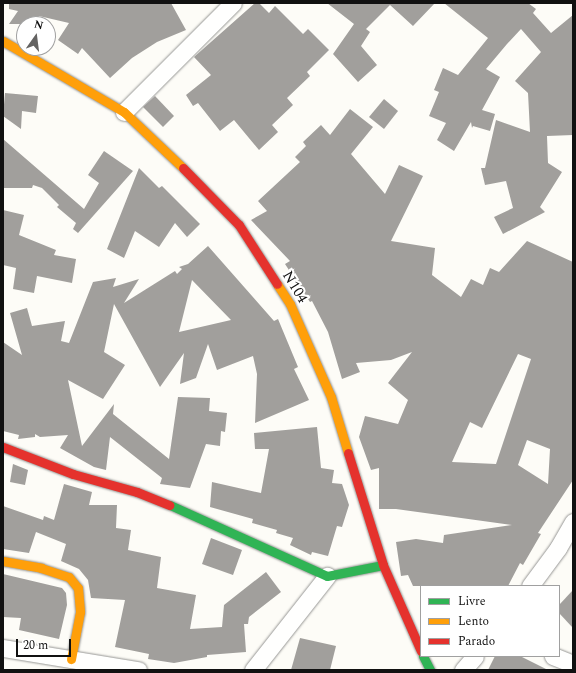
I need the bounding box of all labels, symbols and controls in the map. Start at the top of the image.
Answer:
north arrow [16,16,56,56]
text: N [32,16,45,34]
street label: N104 [278,268,312,306]
legend [420,585,560,657]
text: Livre [458,592,486,611]
text: Lento [458,612,489,631]
scale bar [18,631,73,657]
text: Parado [458,632,495,651]
text: 20 m [23,636,48,655]

